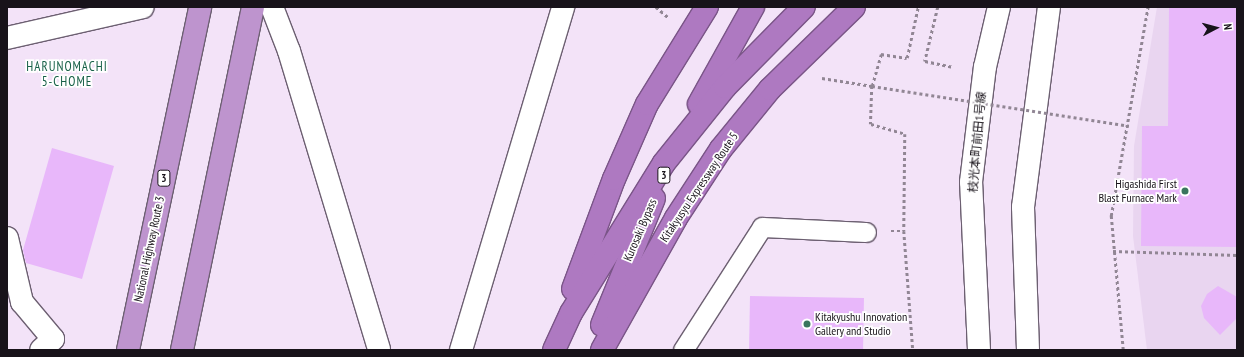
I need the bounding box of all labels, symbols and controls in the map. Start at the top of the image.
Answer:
north arrow [1196,8,1236,48]
text: N [1221,23,1235,30]
district label: HARUNOMACHI 5-CHOME [26,60,108,91]
street label: 枝光本町前田1号線 [965,91,989,193]
street label: Kitakyusyu Expressway Route 5 [657,129,741,245]
road number: 3 [657,166,671,184]
road number: 3 [157,169,171,187]
place label: Higashida First Blast Furnace Mark [1098,177,1177,205]
marker: Higashida First Blast Furnace Mark [1180,186,1190,196]
street label: National Highway Route 3 [131,195,167,303]
street label: Kurosaki Bypass [620,197,660,263]
place label: Kitakyushu Innovation Gallery and Studio [815,310,907,338]
marker: Kitakyushu Innovation Gallery and Studio [802,319,812,329]

